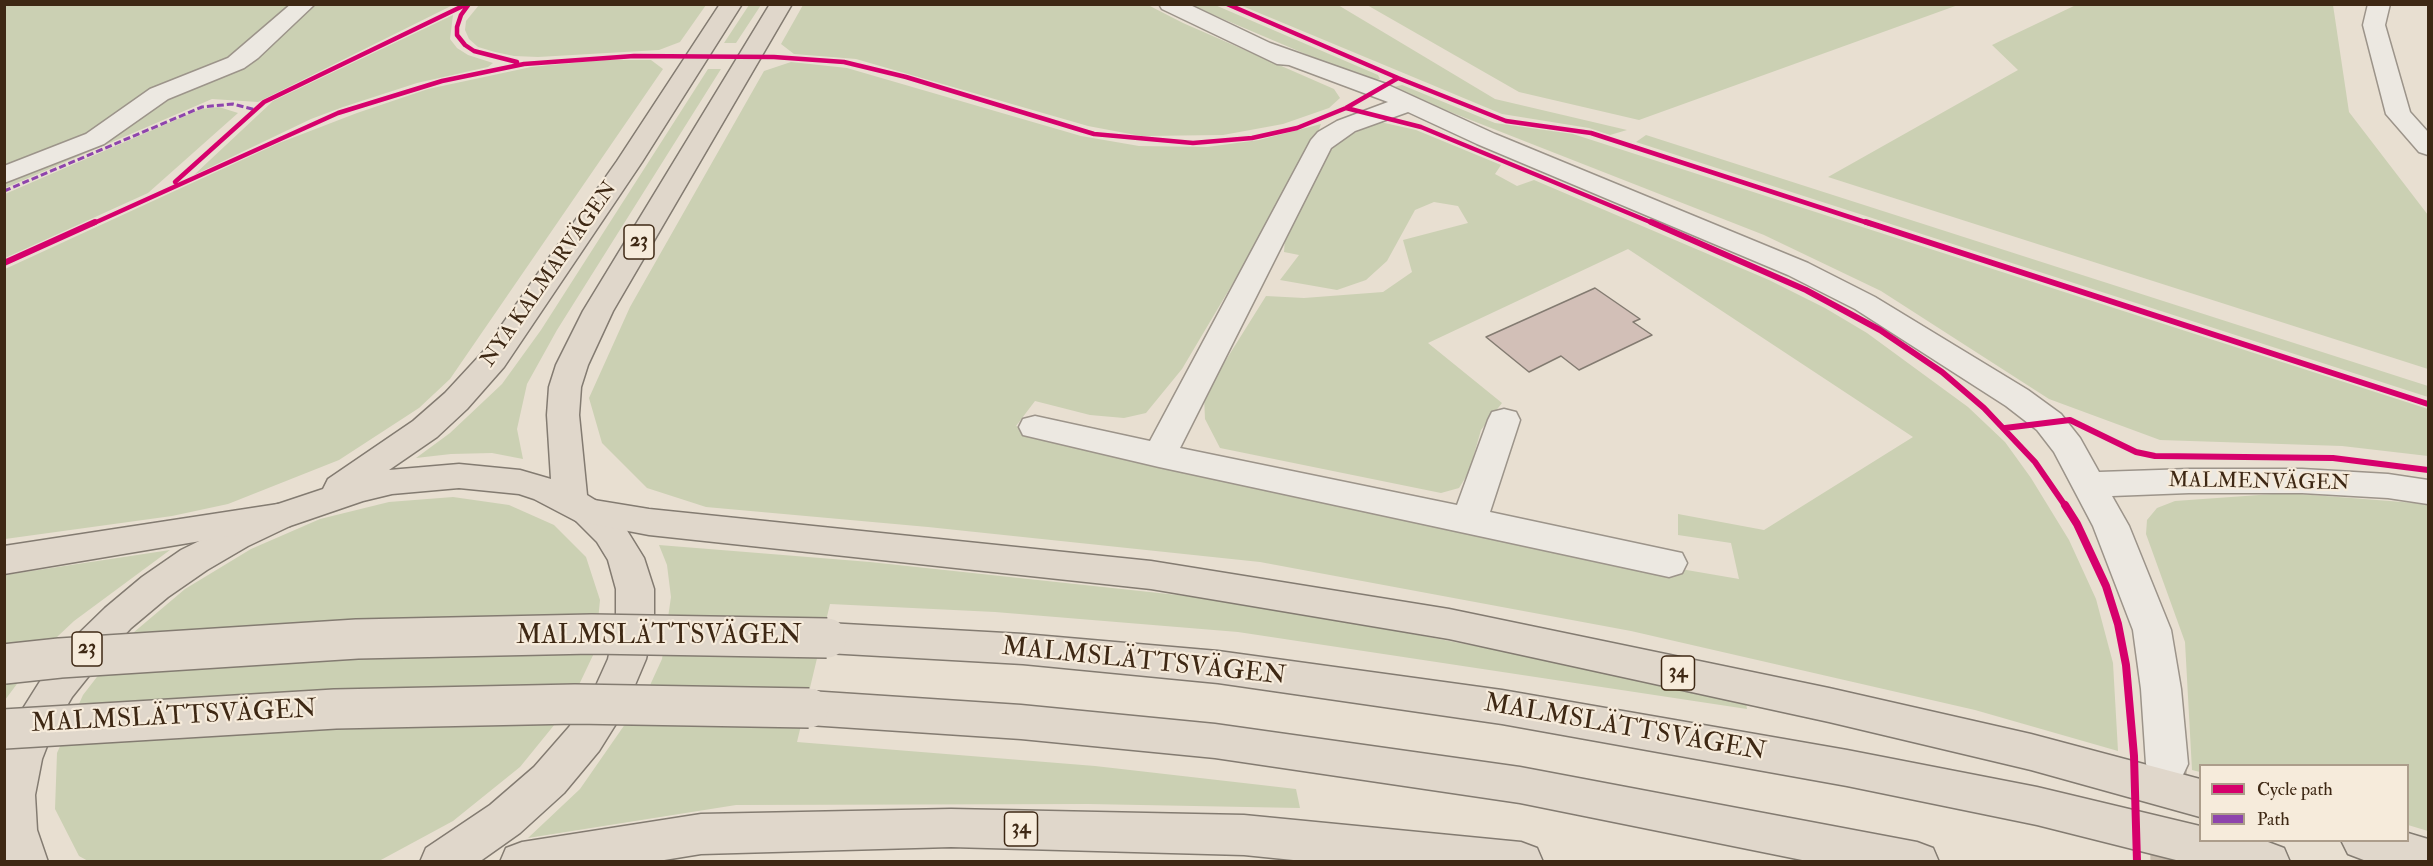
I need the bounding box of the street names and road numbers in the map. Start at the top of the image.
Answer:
street label: NYA KALMARVÄGEN [477,178,623,372]
road number: 23 [624,225,654,259]
street label: MALMENVÄGEN [2168,469,2350,497]
street label: MALMSLÄTTSVÄGEN [516,621,802,653]
road number: 23 [72,632,102,666]
street label: MALMSLÄTTSVÄGEN [1000,633,1288,693]
road number: 34 [1662,656,1694,690]
street label: MALMSLÄTTSVÄGEN [1482,689,1768,769]
street label: MALMSLÄTTSVÄGEN [31,695,317,741]
road number: 34 [1004,812,1038,846]

